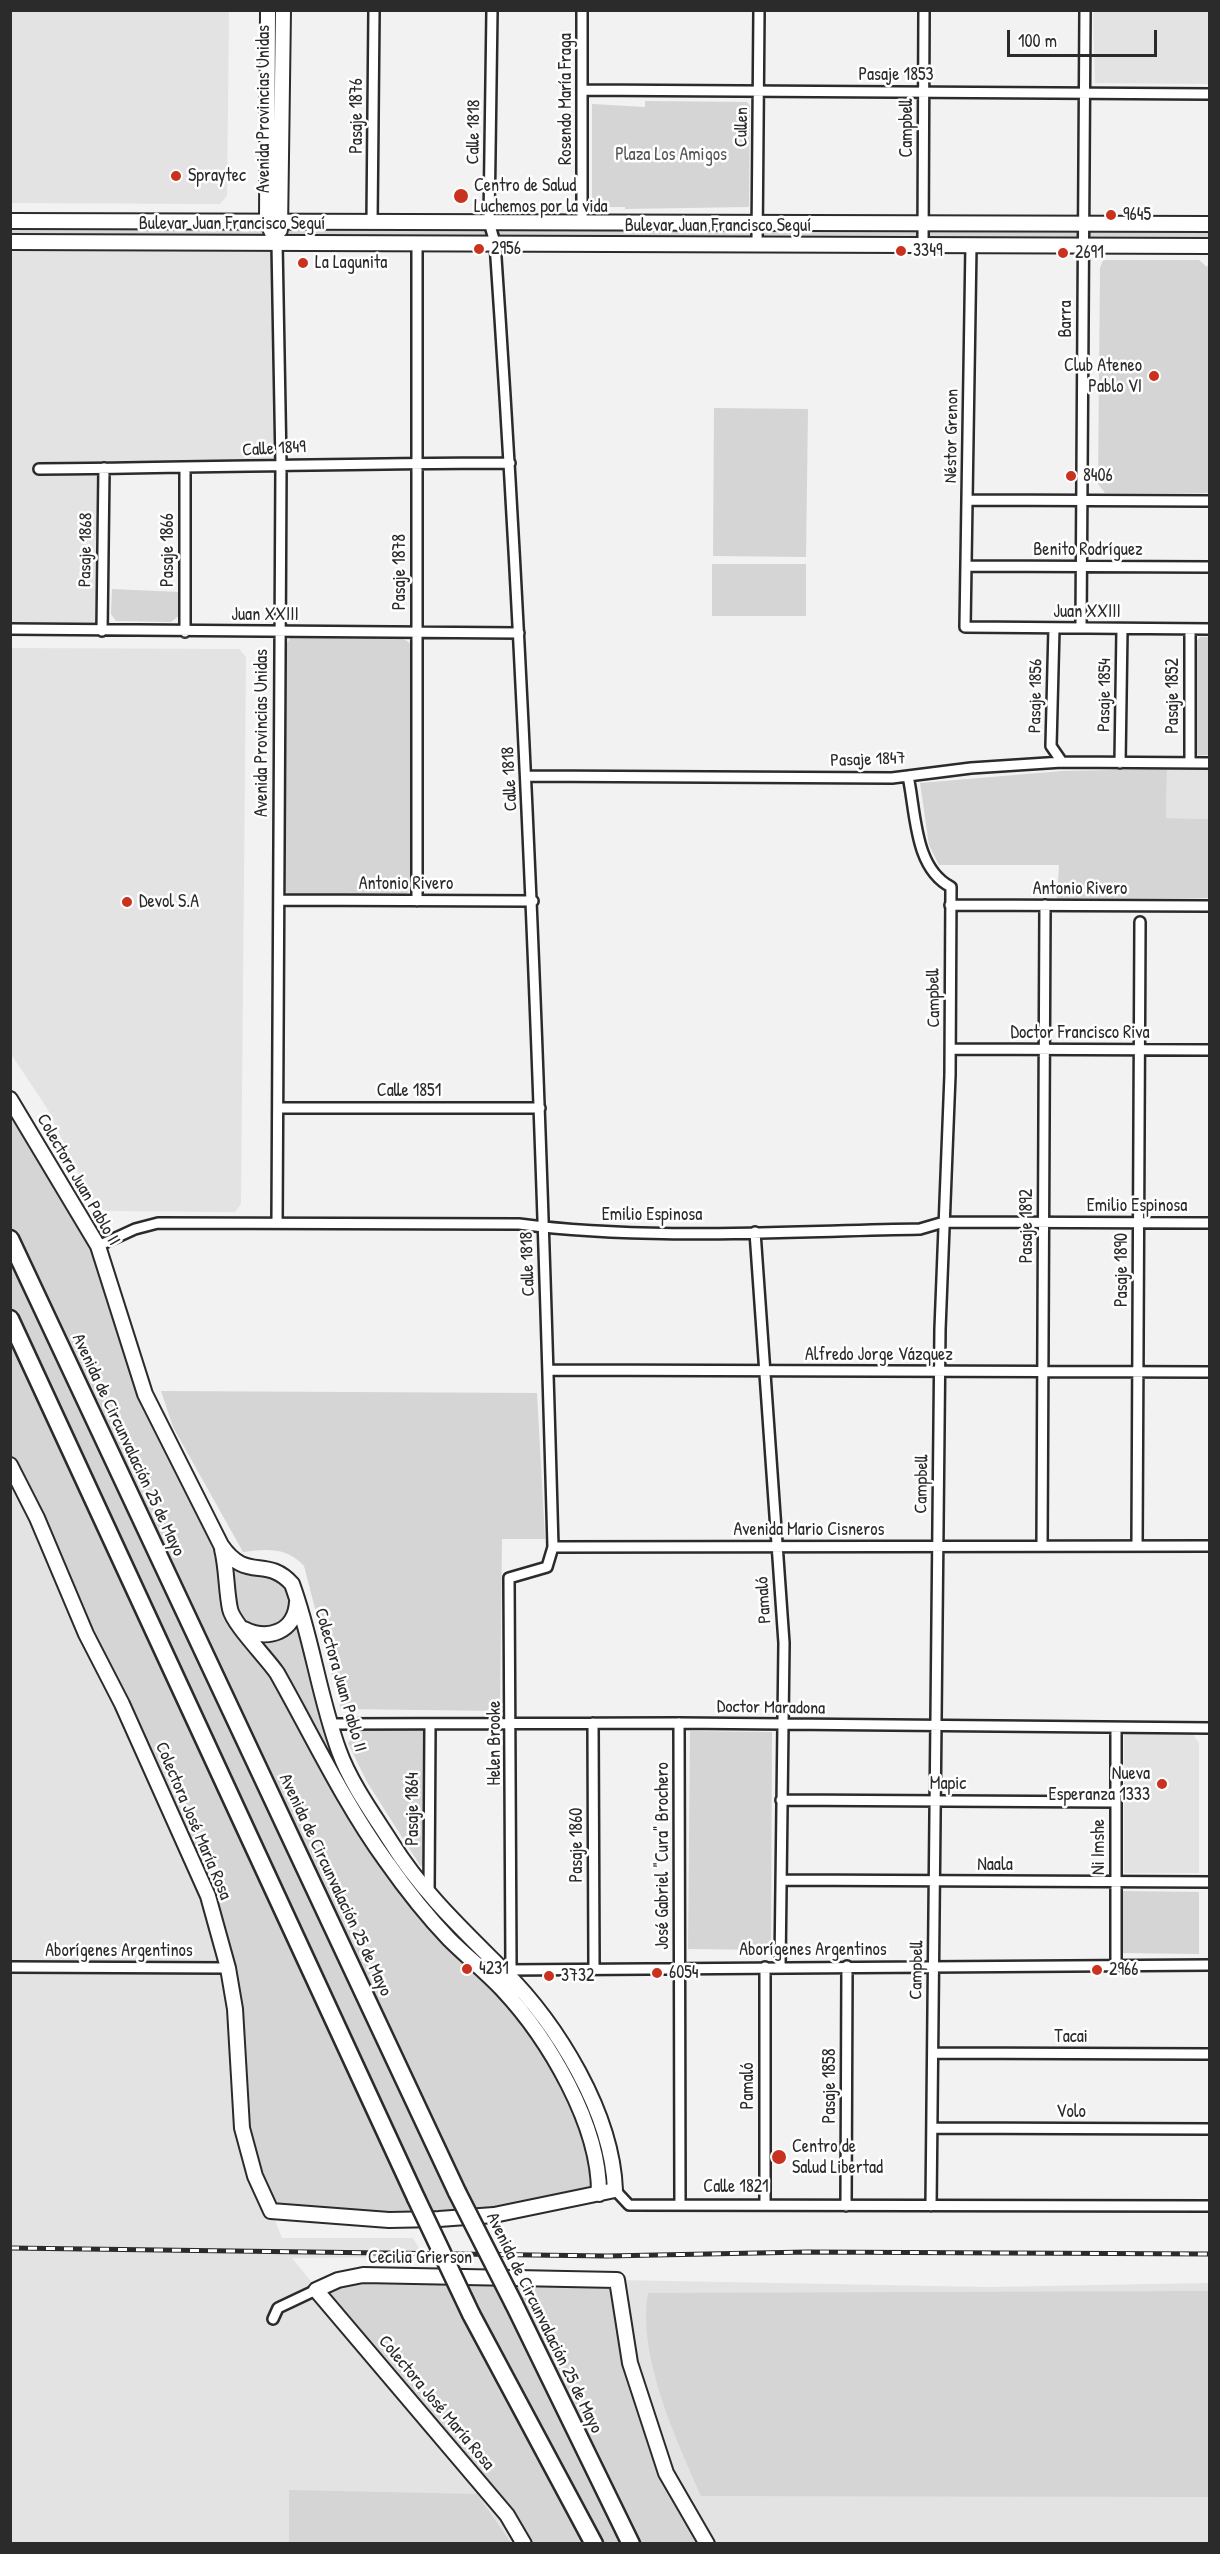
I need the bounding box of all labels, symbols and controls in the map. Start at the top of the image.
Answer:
scale bar [1010,18,1160,56]
street label: Avenida Provincias Unidas [253,25,275,193]
text: 100 m [1018,28,1057,53]
street label: Rosendo María Fraga [555,33,577,165]
street label: Pasaje 1853 [858,64,934,86]
street label: Pasaje 1876 [346,78,368,154]
street label: Campbell [896,98,918,158]
street label: Calle 1818 [463,99,485,165]
street label: Cullen [731,107,753,147]
park label: Plaza Los Amigos [615,144,727,166]
place label: Spraytec [188,165,246,187]
marker: Spraytec [169,169,183,183]
place label: Centro de Salud Luchemos por la vida [474,175,607,218]
marker: Centro de Salud Luchemos por la vida [452,187,470,205]
place label: 9645 [1123,204,1151,226]
marker: 9645 [1104,208,1118,222]
street label: Bulevar Juan Francisco Seguí [139,213,325,235]
street label: Bulevar Juan Francisco Seguí [625,215,811,237]
place label: 2956 [491,238,521,260]
place label: 3349 [913,240,942,262]
marker: 2956 [472,242,486,256]
place label: 2691 [1075,242,1104,264]
marker: 3349 [894,244,908,258]
marker: 2691 [1056,246,1070,260]
place label: La Lagunita [315,252,387,274]
marker: La Lagunita [296,256,310,270]
street label: Barra [1055,300,1077,338]
place label: Club Ateneo Pablo VI [1064,355,1142,398]
marker: Club Ateneo Pablo VI [1147,369,1161,383]
street label: Néstor Grenon [940,389,964,483]
street label: Calle 1849 [242,437,306,461]
place label: 8406 [1083,465,1113,487]
marker: 8406 [1064,469,1078,483]
street label: Pasaje 1868 [75,513,97,587]
street label: Pasaje 1866 [157,513,179,587]
street label: Pasaje 1878 [389,534,411,610]
street label: Benito Rodríguez [1033,539,1143,561]
street label: Juan XXIII [1053,601,1121,623]
street label: Juan XXIII [231,604,299,626]
street label: Avenida Provincias Unidas [251,649,273,817]
street label: Pasaje 1854 [1094,658,1116,732]
street label: Pasaje 1852 [1162,658,1184,734]
street label: Pasaje 1856 [1025,659,1047,733]
street label: Calle 1818 [498,746,522,812]
street label: Pasaje 1847 [830,748,906,772]
street label: Antonio Rivero [359,873,453,895]
street label: Antonio Rivero [1033,878,1127,900]
place label: Devol S.A [139,891,199,913]
marker: Devol S.A [120,895,134,909]
street label: Campbell [923,968,945,1028]
street label: Doctor Francisco Riva [1011,1022,1149,1044]
street label: Calle 1851 [377,1080,441,1102]
street label: Colectora Juan Pablo II [31,1110,125,1250]
street label: Pasaje 1892 [1016,1189,1038,1263]
street label: Emilio Espinosa [1087,1195,1187,1217]
street label: Emilio Espinosa [602,1204,702,1226]
street label: Calle 1818 [516,1231,540,1297]
street label: Pasaje 1890 [1111,1233,1133,1307]
street label: Avenida de Circunvalación 25 de Mayo [67,1330,189,1560]
street label: Alfredo Jorge Vázquez [805,1344,953,1366]
street label: Campbell [911,1454,933,1514]
street label: Avenida Mario Cisneros [734,1519,884,1541]
street label: Pamaló [752,1576,776,1624]
street label: Colectora Juan Pablo II [309,1606,371,1754]
street label: Doctor Maradona [717,1696,825,1720]
street label: Helen Brooke [484,1700,506,1786]
street label: Colectora José María Rosa [150,1739,236,1903]
street label: José Gabriel "Cura" Brochero [652,1762,674,1950]
place label: Nueva Esperanza 1333 [1048,1763,1150,1806]
street label: Avenida de Circunvalación 25 de Mayo [274,1770,396,2000]
street label: Pasaje 1864 [402,1772,424,1846]
street label: Mapic [930,1773,966,1795]
marker: Nueva Esperanza 1333 [1155,1777,1169,1791]
street label: Pasaje 1860 [566,1808,588,1882]
street label: Ni Imshe [1088,1819,1110,1875]
street label: Naala [977,1854,1013,1876]
street label: Aborígenes Argentinos [739,1939,887,1961]
street label: Aborígenes Argentinos [45,1940,193,1962]
street label: Campbell [906,1940,928,2000]
place label: 4231 [479,1958,509,1980]
place label: 2966 [1109,1959,1138,1981]
marker: 4231 [460,1962,474,1976]
place label: 6054 [669,1962,699,1984]
marker: 2966 [1090,1963,1104,1977]
place label: 3732 [561,1965,594,1987]
marker: 6054 [650,1966,664,1980]
marker: 3732 [542,1969,556,1983]
street label: Tacai [1054,2026,1088,2048]
street label: Pasaje 1858 [819,2049,841,2123]
street label: Pamaló [737,2062,759,2110]
street label: Volo [1056,2101,1086,2123]
place label: Centro de Salud Libertad [792,2136,883,2178]
marker: Centro de Salud Libertad [770,2148,788,2166]
street label: Calle 1821 [703,2176,769,2198]
street label: Avenida de Circunvalación 25 de Mayo [481,2209,607,2437]
street label: Cecilia Grierson [368,2247,472,2269]
street label: Colectora José María Rosa [373,2331,499,2475]

